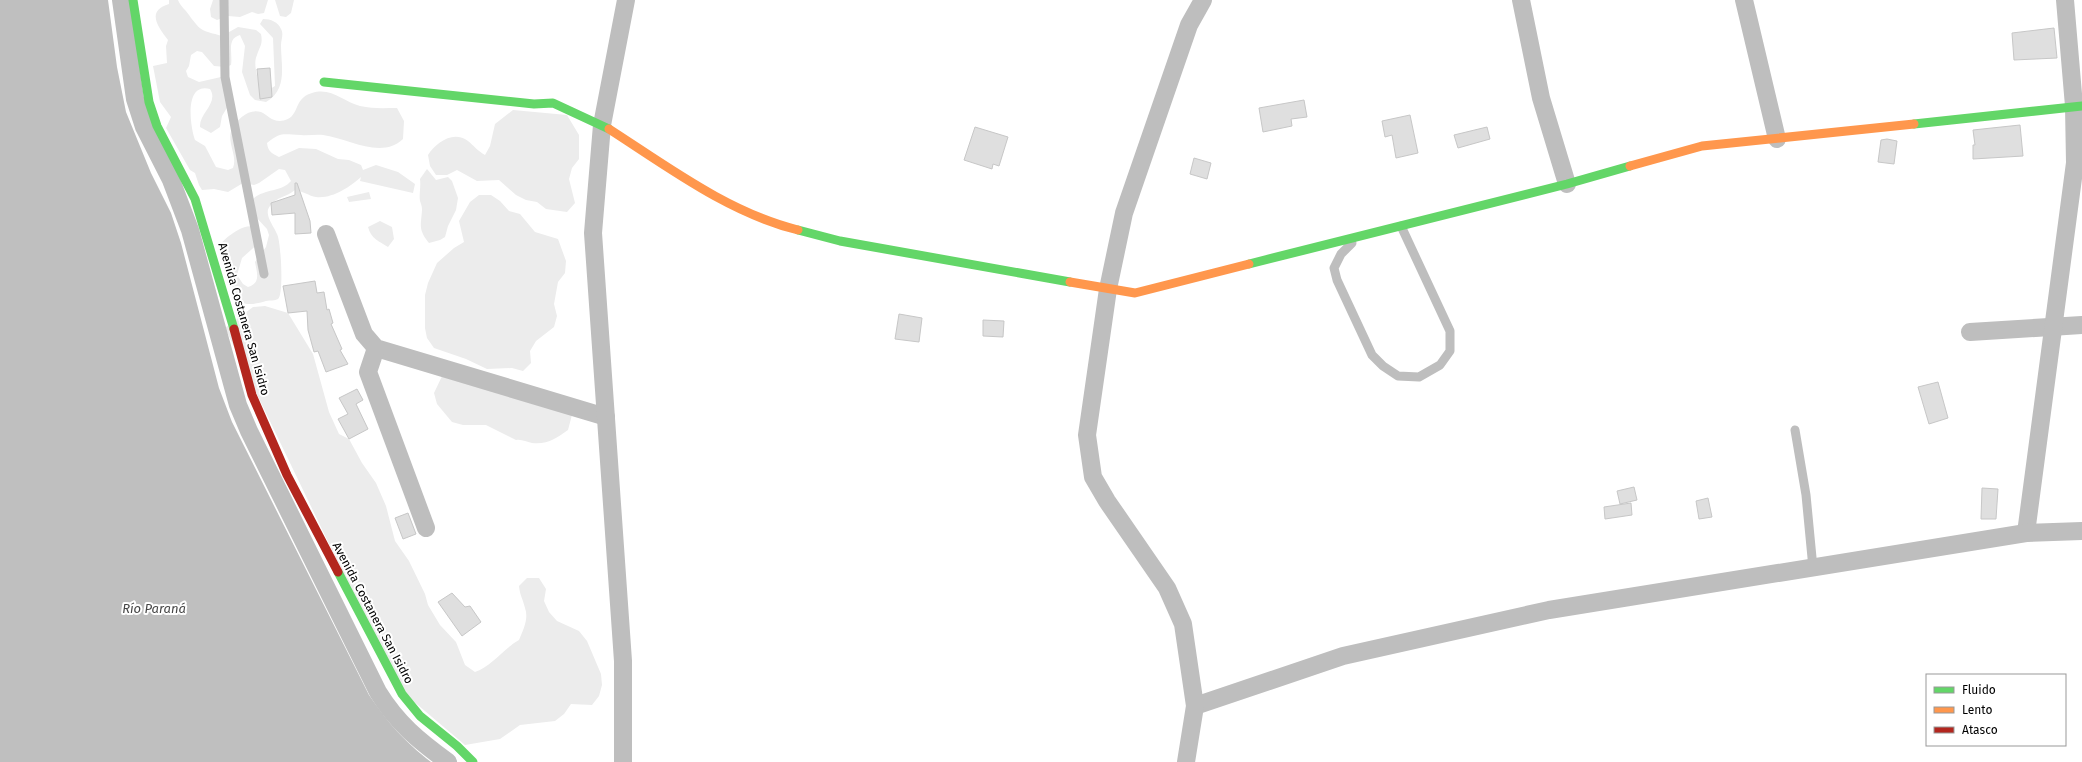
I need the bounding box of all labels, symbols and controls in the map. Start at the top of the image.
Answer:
street label: Avenida Costanera San Isidro [215,241,273,397]
street label: Avenida Costanera San Isidro [330,540,416,686]
water label: Río Paraná [122,601,186,616]
legend [1926,674,2066,746]
text: Fluido [1962,683,1996,697]
text: Lento [1962,703,1992,717]
text: Atasco [1962,723,1998,737]

